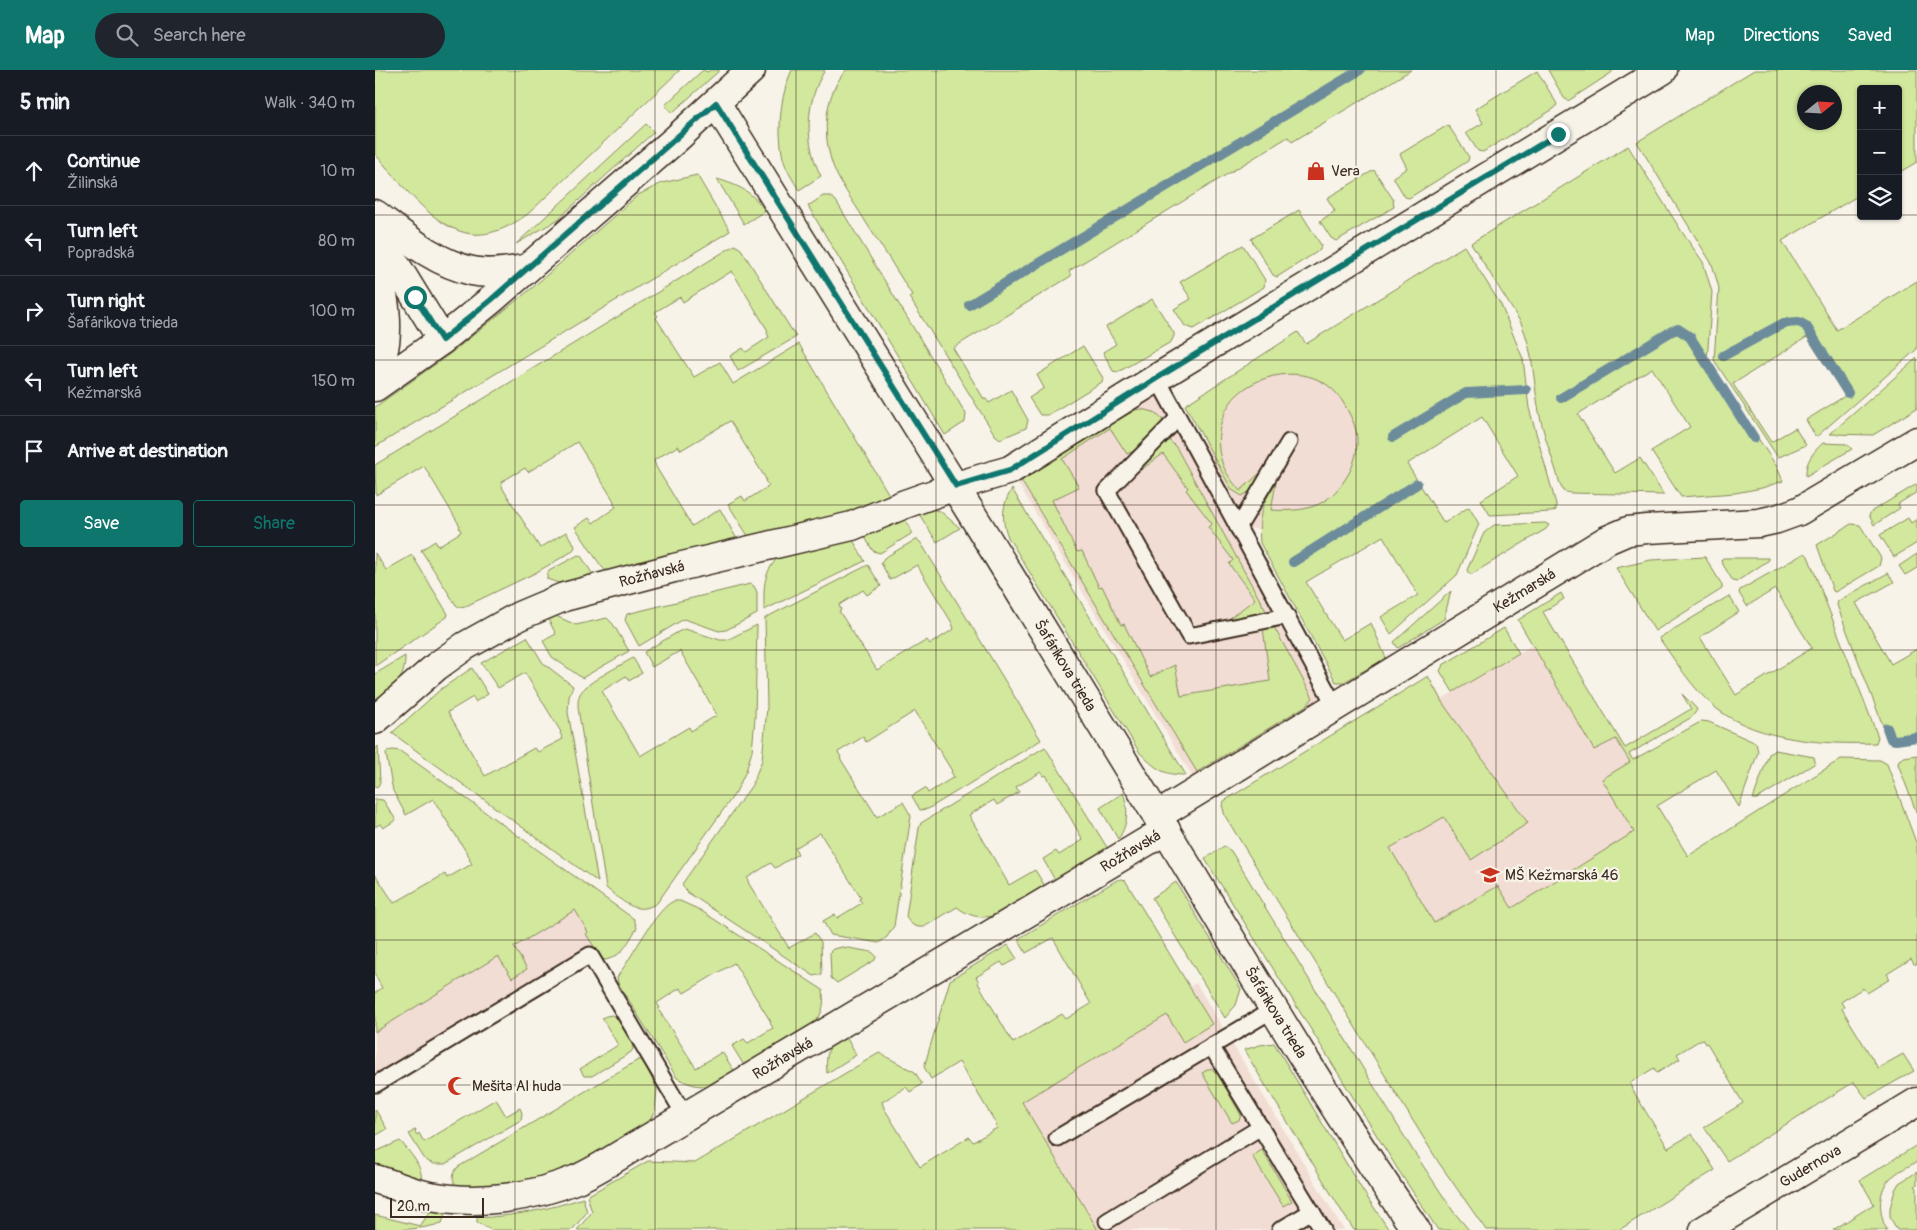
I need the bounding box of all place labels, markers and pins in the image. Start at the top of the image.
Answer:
shop icon: Vera [1305,160,1327,182]
place label: Vera [1331,162,1360,181]
school or university icon: MŠ Kežmarská 46 [1479,864,1501,886]
place label: MŠ Kežmarská 46 [1505,866,1618,885]
mosque icon: Mešita Al huda [446,1075,468,1097]
place label: Mešita Al huda [472,1077,561,1096]

